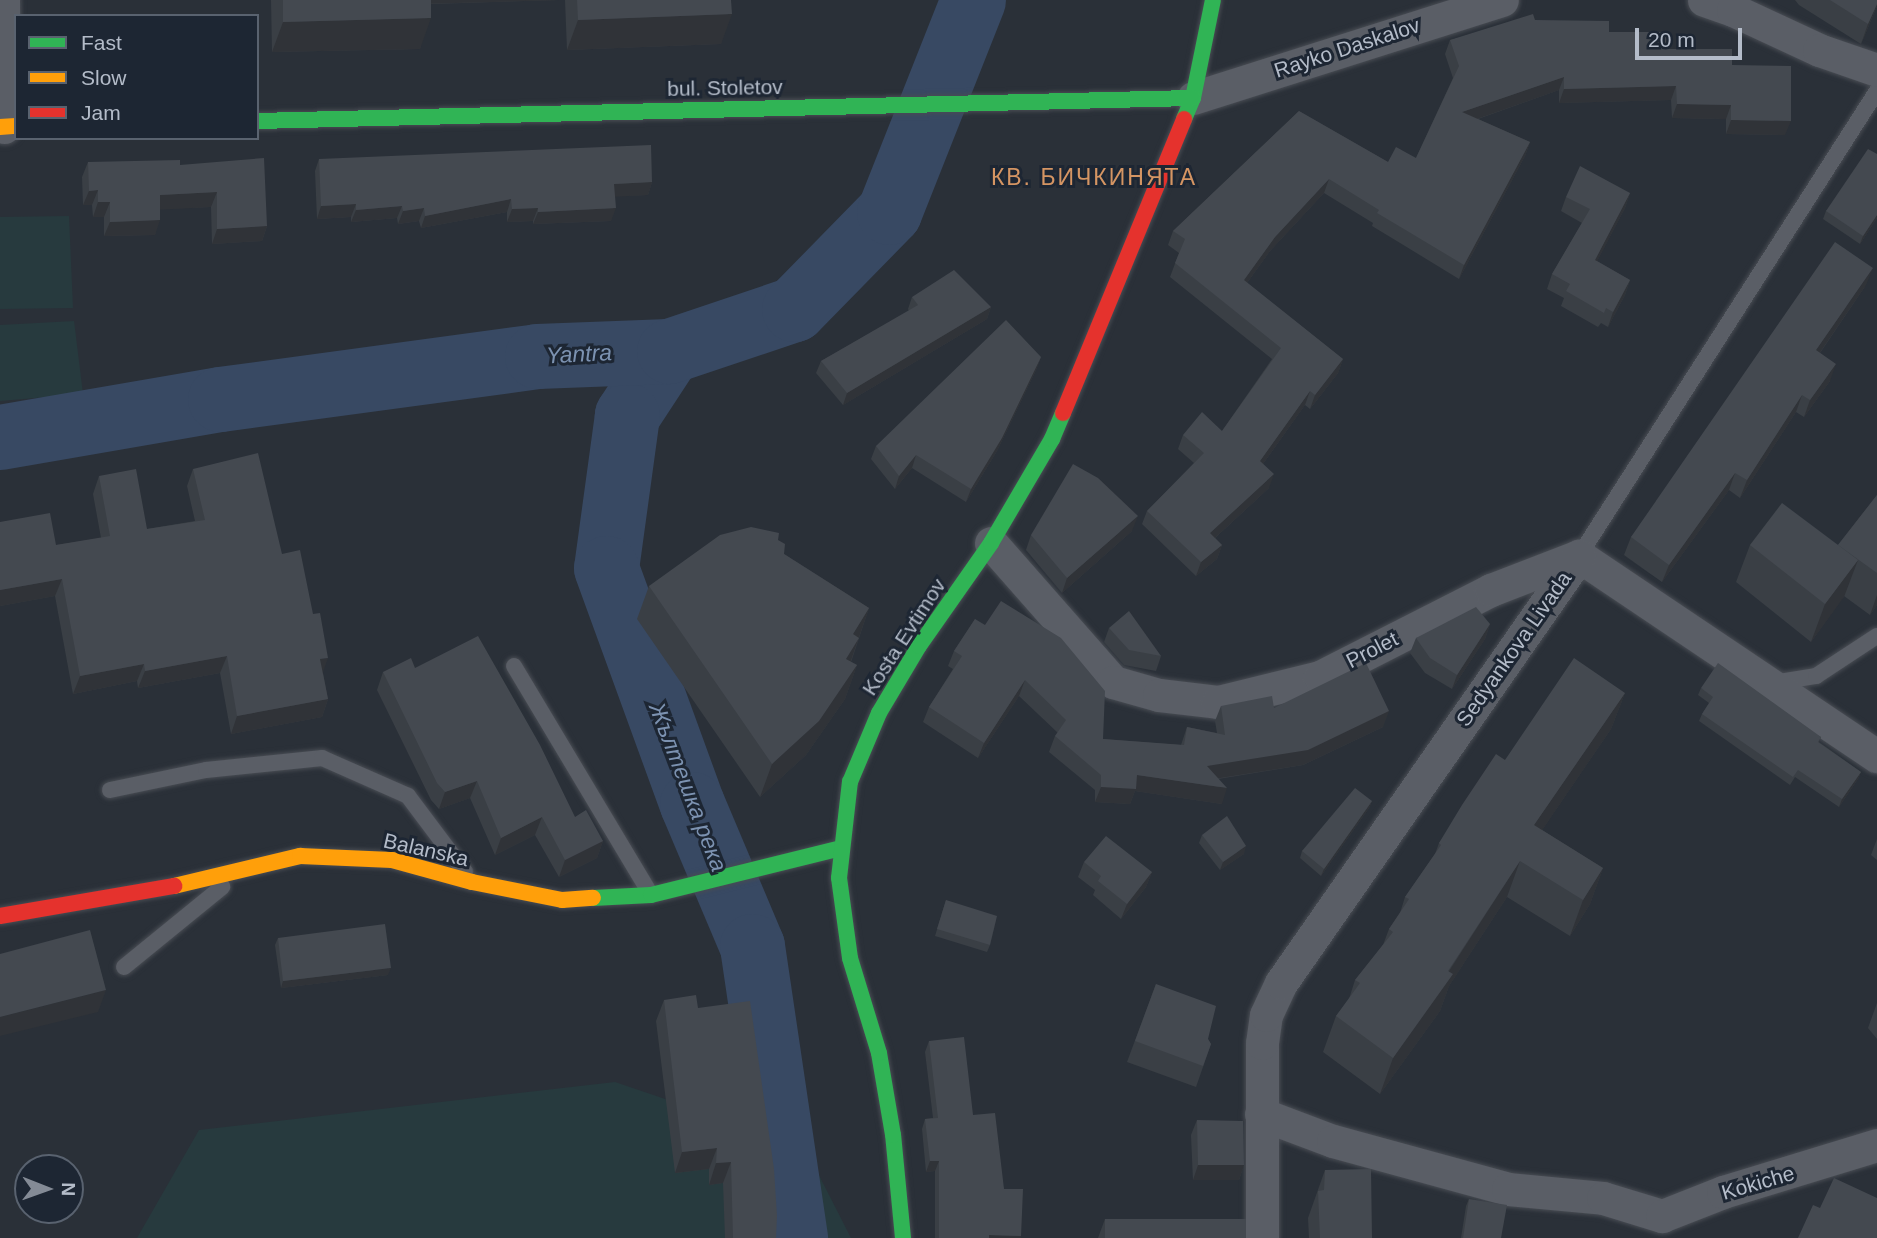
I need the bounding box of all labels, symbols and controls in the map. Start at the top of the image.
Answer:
street label: Rayko Daskalov [1271,13,1423,83]
legend [14,14,259,140]
scale bar [1639,14,1746,58]
text: 20 m [1648,28,1695,51]
text: Fast [81,31,122,54]
text: Slow [81,66,127,89]
street label: bul. Stoletov [667,74,783,102]
text: Jam [81,101,121,124]
district label: КВ. БИЧКИНЯТА [993,163,1195,191]
water label: Yantra [545,338,613,370]
street label: Sedyankova Livada [1451,567,1577,731]
street label: Kosta Evtimov [857,574,951,700]
street label: Prolet [1342,626,1402,674]
water label: Жълтешка река [643,699,733,875]
street label: Balanska [381,828,471,872]
north arrow [14,1154,84,1224]
street label: Kokiche [1719,1161,1797,1205]
text: N [58,1182,79,1196]

